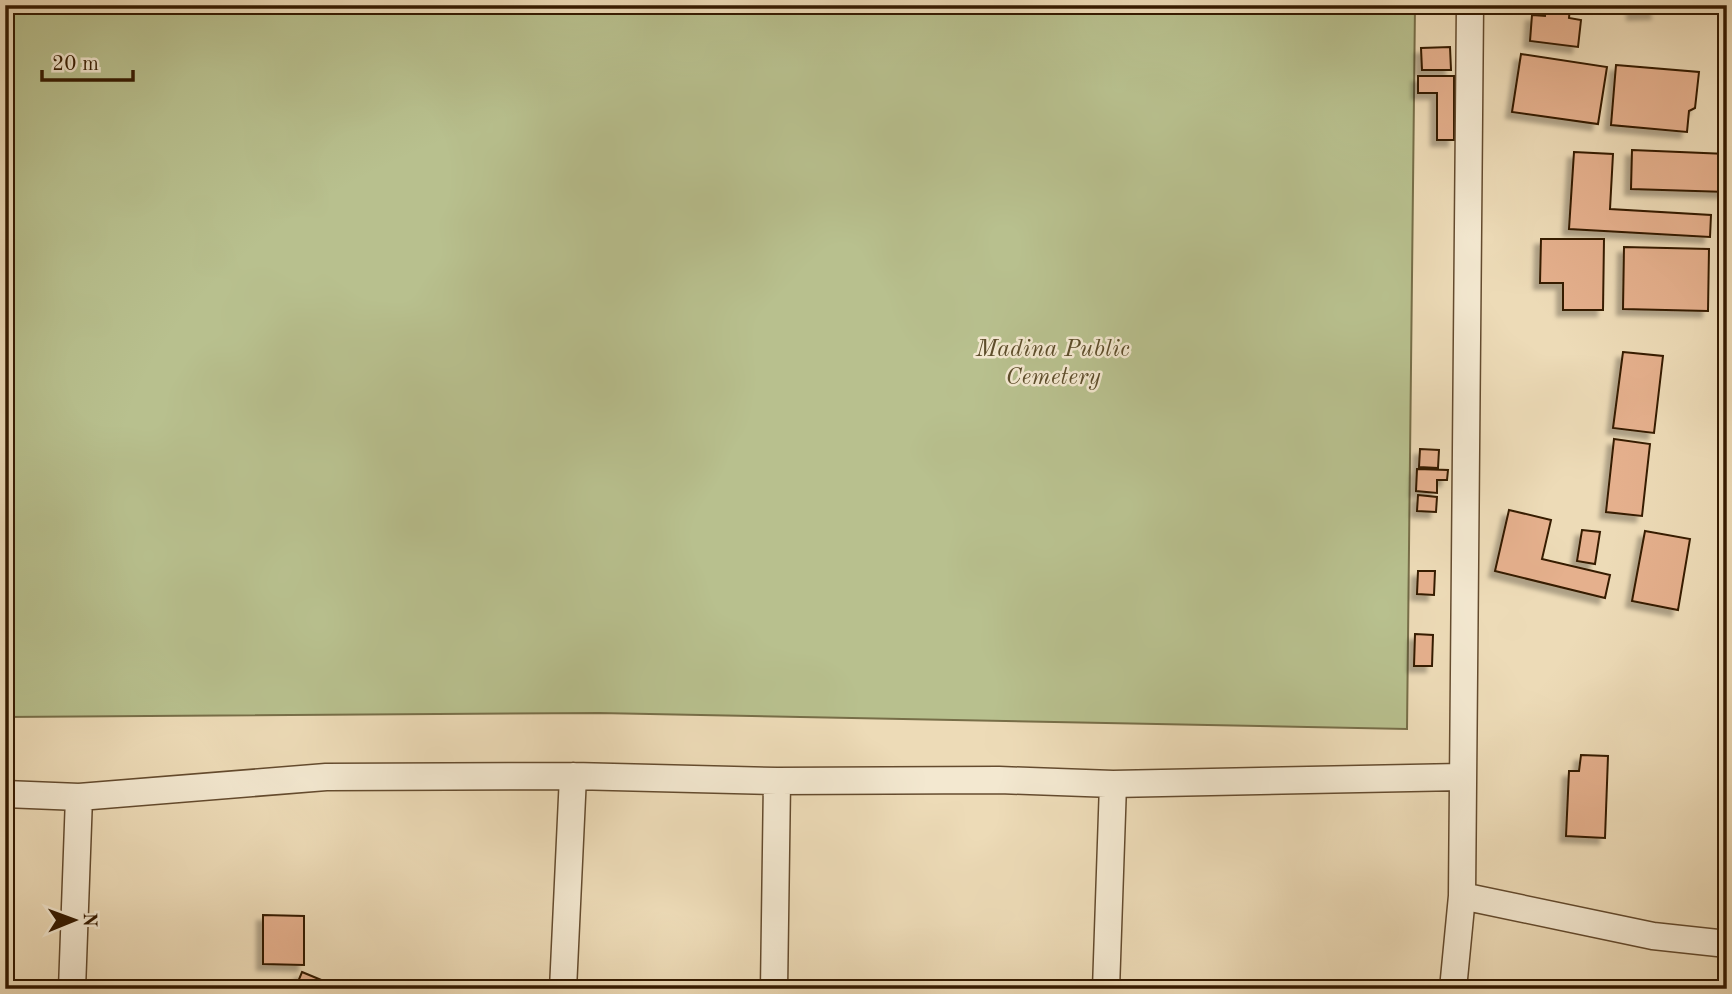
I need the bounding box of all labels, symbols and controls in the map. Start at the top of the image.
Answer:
scale bar [42,38,133,82]
text: 20 m [52,54,99,75]
park label: Madina Public Cemetery [975,338,1130,390]
north arrow [38,886,108,956]
text: N [79,912,98,928]

